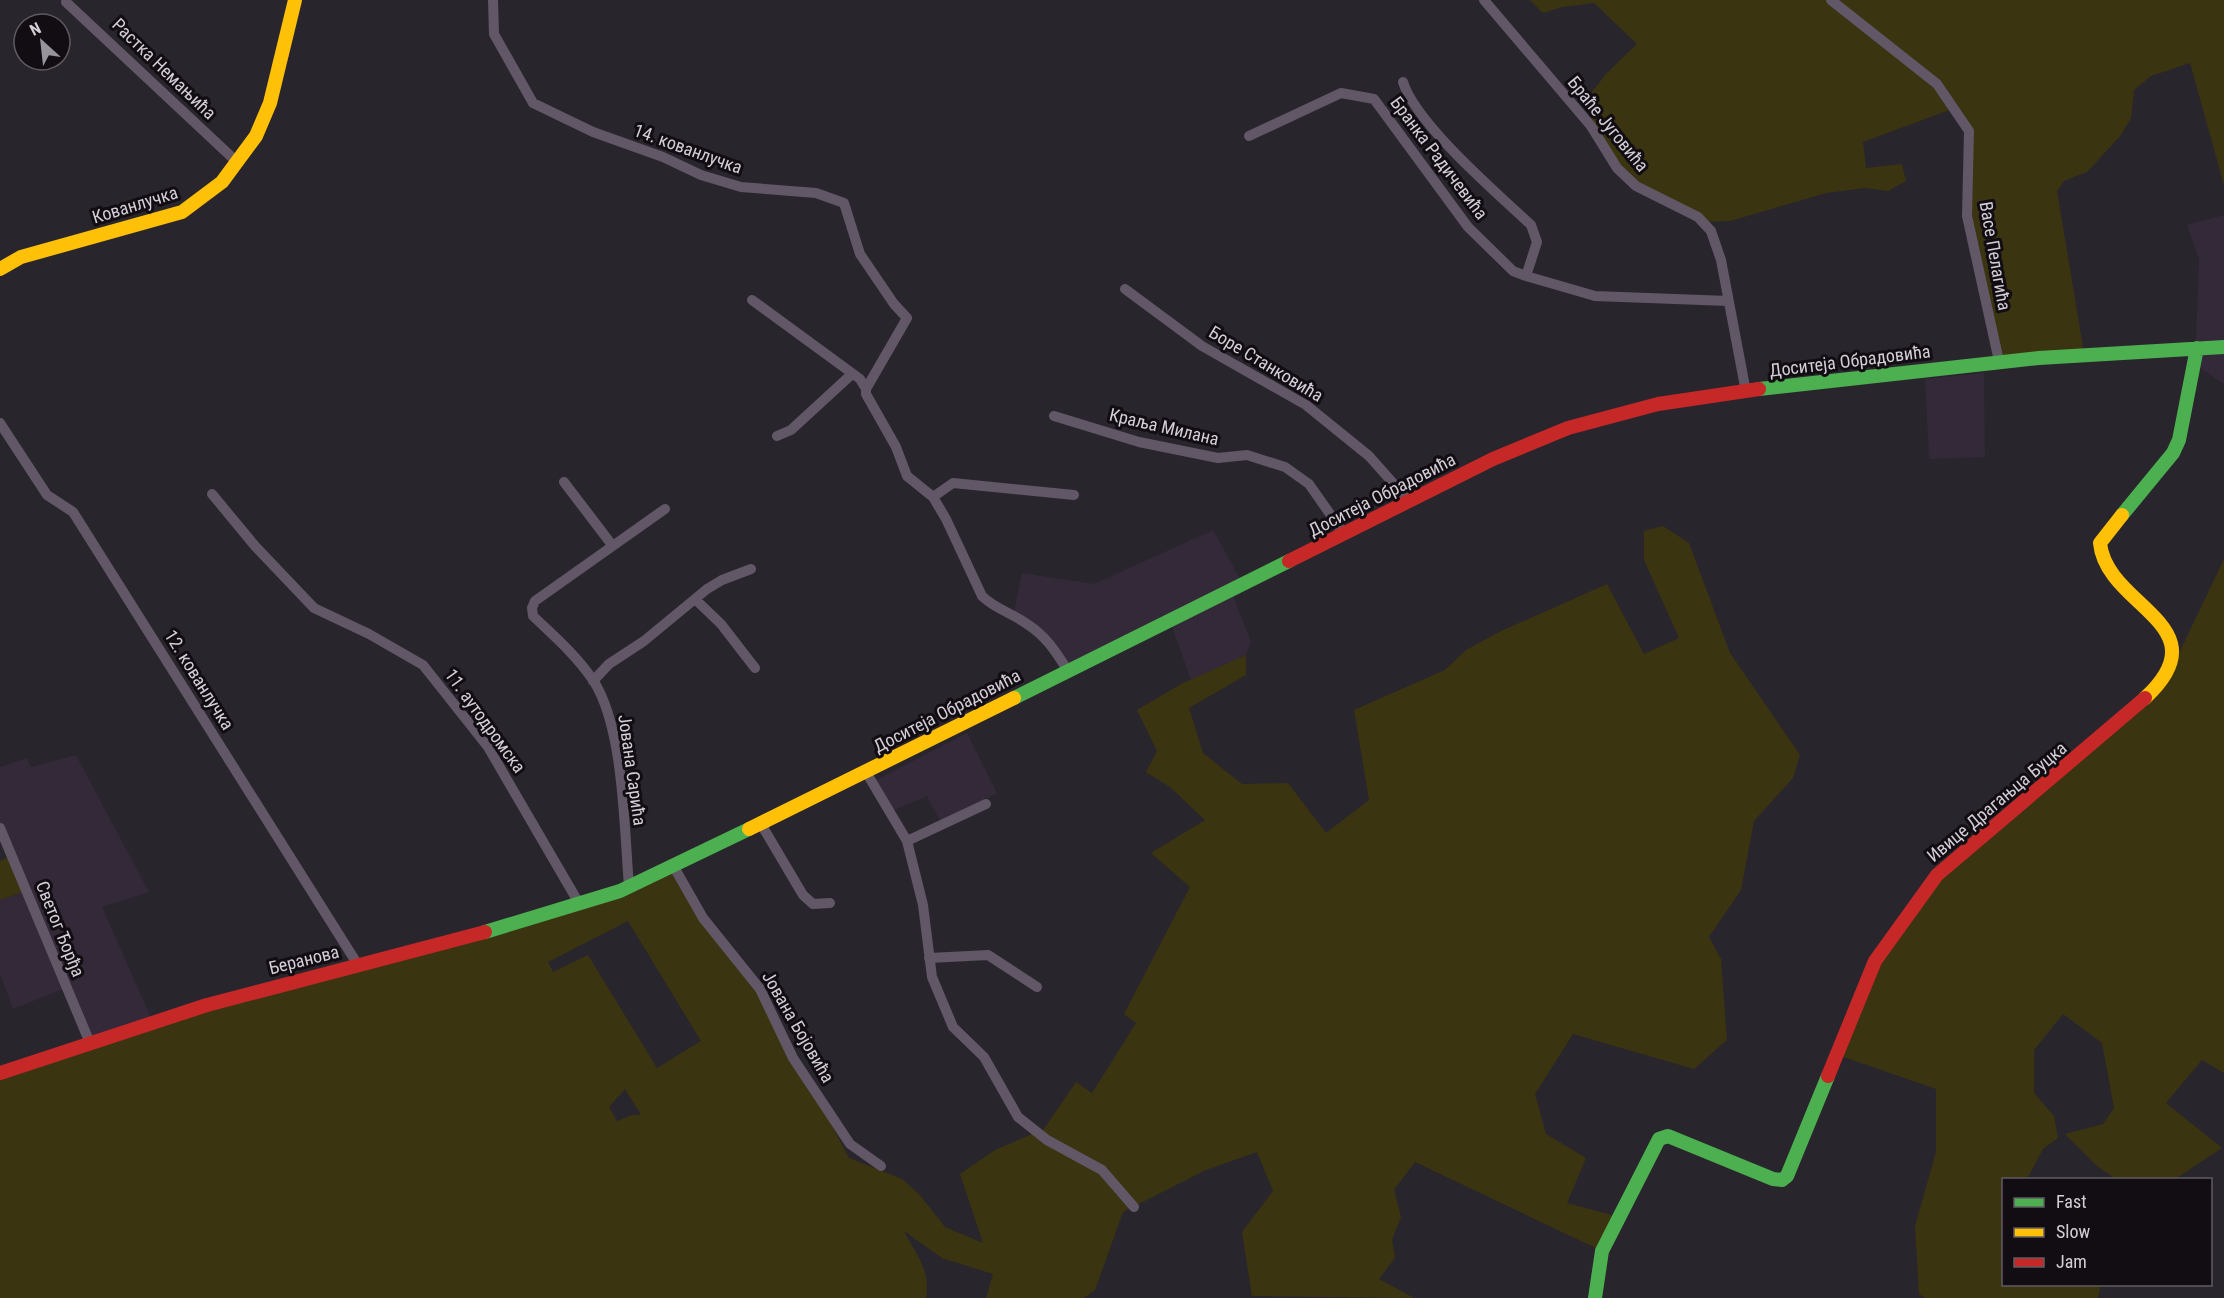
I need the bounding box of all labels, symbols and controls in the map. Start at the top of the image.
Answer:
north arrow [12,12,72,72]
street label: Растка Немањића [108,14,221,123]
text: N [27,18,44,40]
street label: Браће Југовића [1564,72,1653,176]
street label: Бранка Радичевића [1386,92,1492,223]
street label: 14. кованлучка [631,119,745,178]
street label: Кованлучка [90,182,180,227]
street label: Васе Пелагића [1976,200,2015,312]
street label: Боре Станковића [1205,321,1327,406]
street label: Доситеја Обрадовића [1768,340,1932,381]
street label: Краља Милана [1107,404,1221,449]
street label: Доситеја Обрадовића [1305,448,1459,541]
street label: 12. кованлучка [160,626,238,733]
street label: Доситеја Обрадовића [870,664,1024,757]
street label: 11. аутодромска [441,665,530,777]
street label: Јована Сарића [614,713,651,827]
street label: Ивице Драгањца Буцка [1923,737,2071,866]
street label: Светог Ђорђа [32,878,89,980]
street label: Беранова [267,941,341,978]
street label: Јована Бојовића [758,967,839,1086]
legend [2002,1178,2212,1286]
text: Fast [2056,1191,2087,1212]
text: Slow [2056,1221,2091,1242]
text: Jam [2056,1251,2087,1272]

